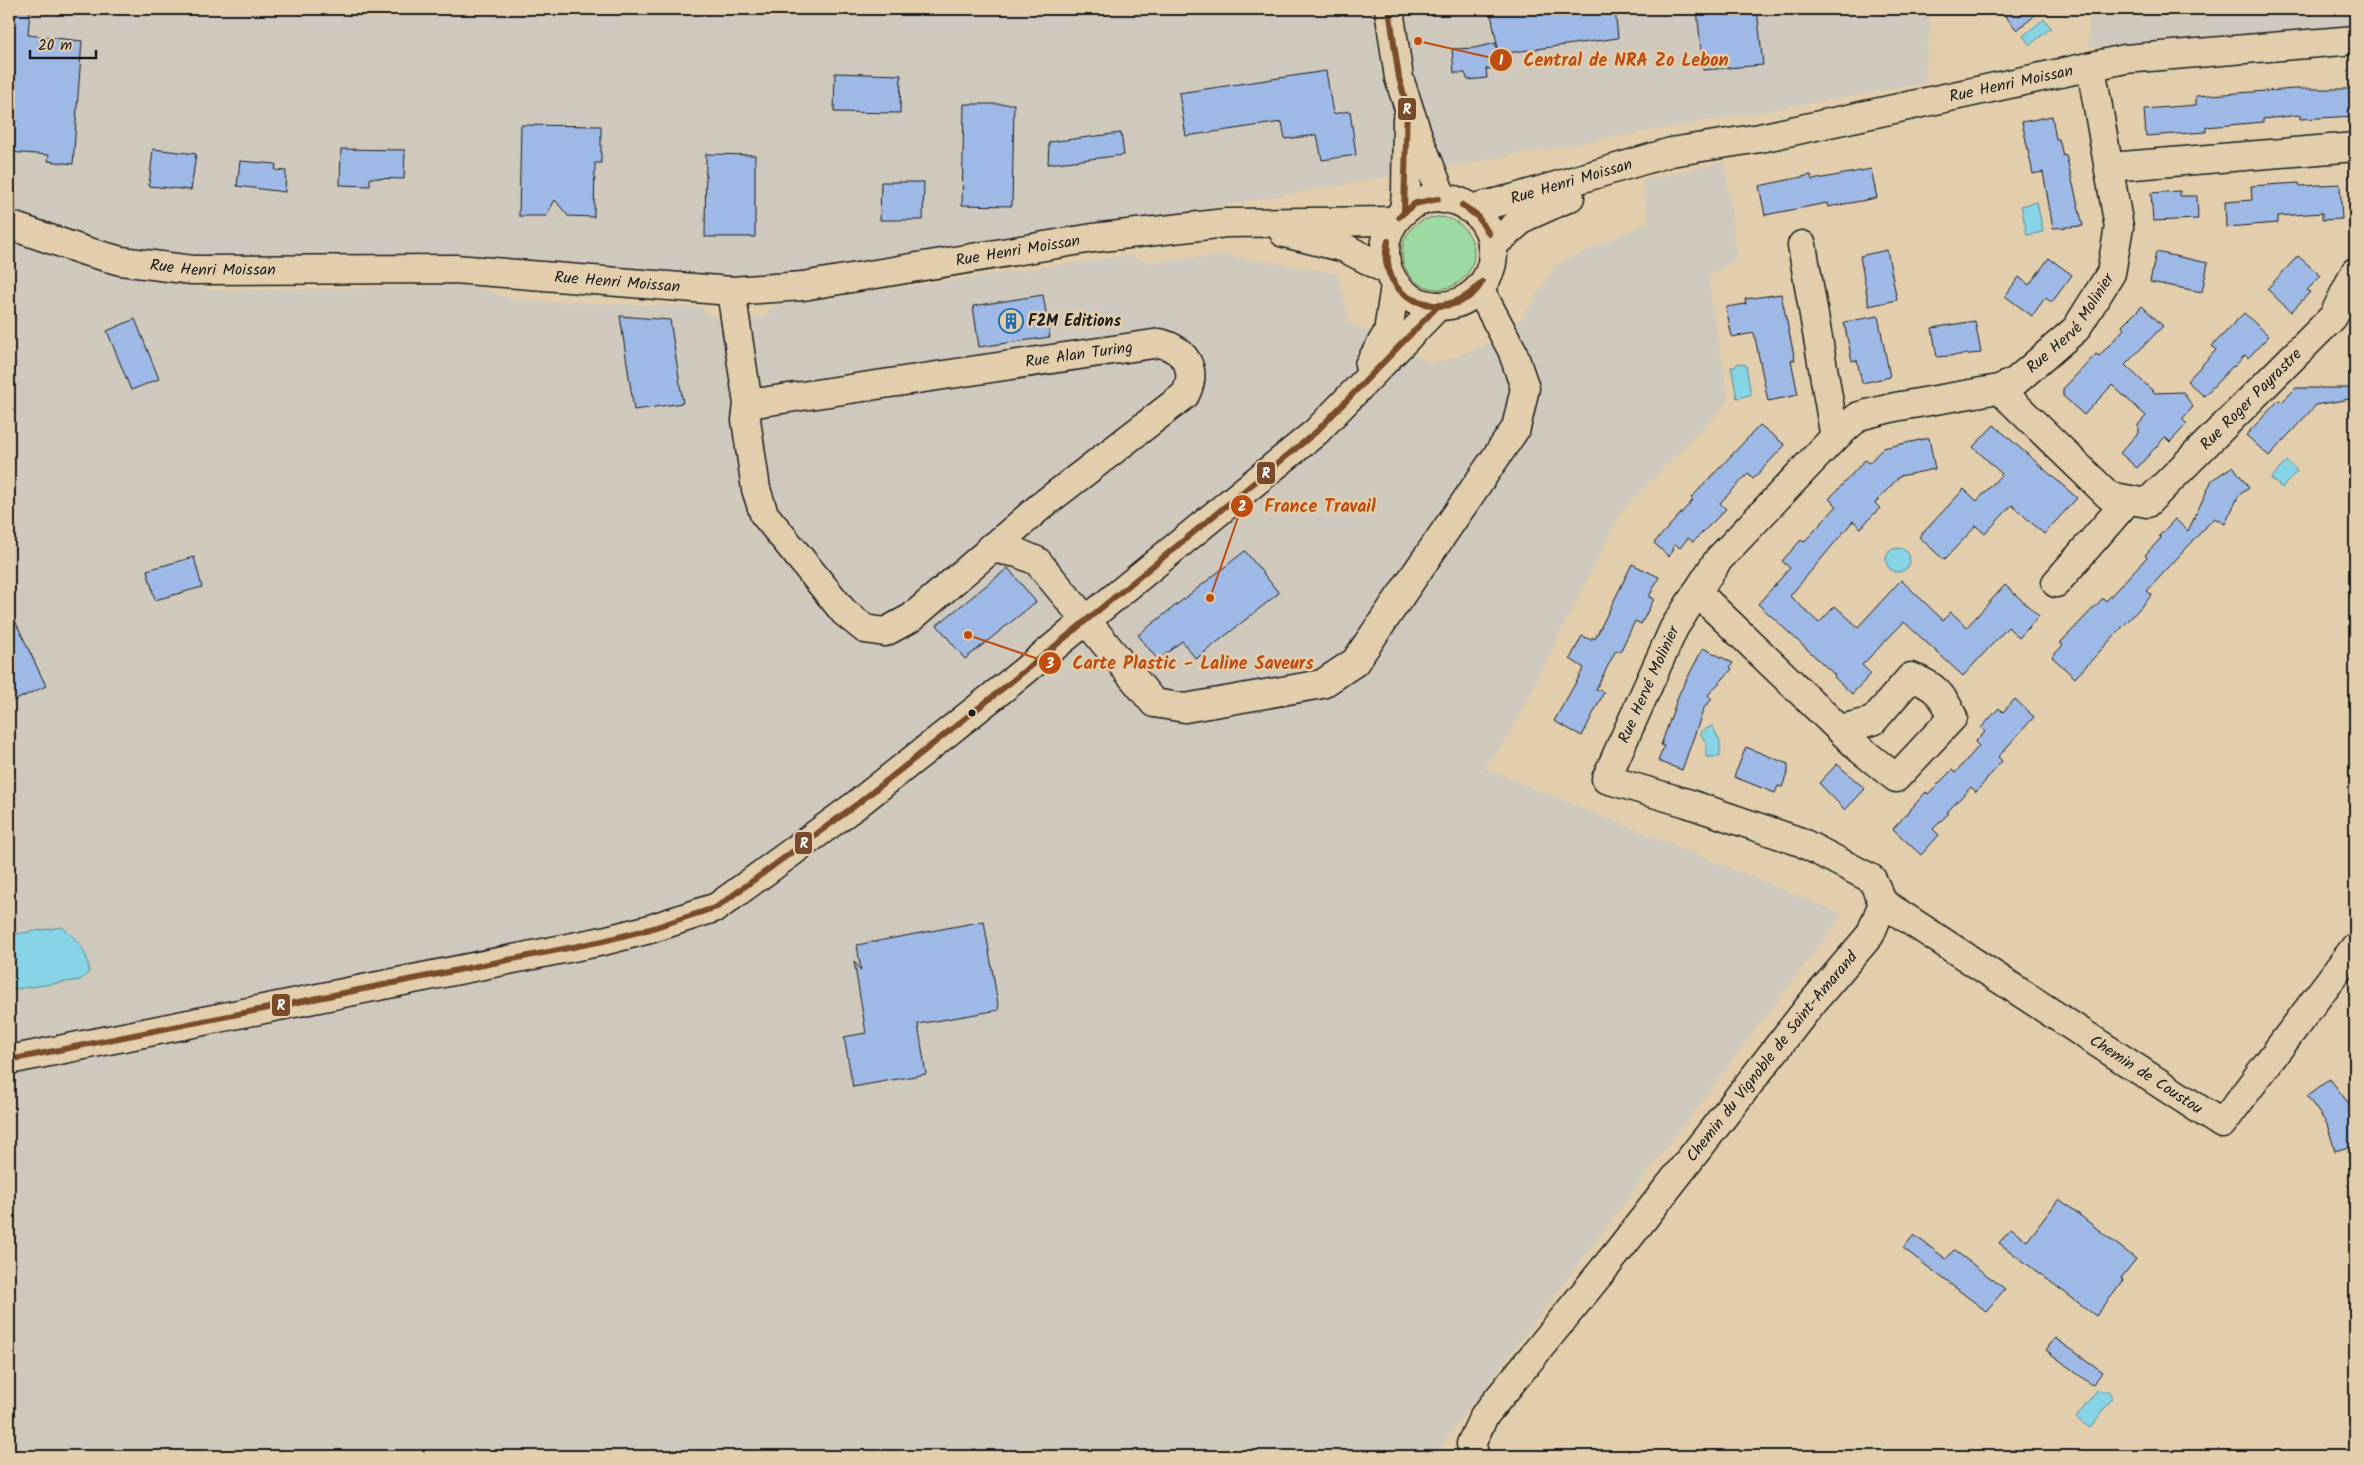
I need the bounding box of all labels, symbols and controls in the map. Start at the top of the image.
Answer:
scale bar [30,28,96,60]
text: 20 m [38,34,72,58]
callout: Central de NRA Zo Lebon [1488,43,1738,76]
text: Central de NRA Zo Lebon [1523,47,1729,76]
text: 1 [1499,49,1504,73]
street label: Rue Henri Moissan [1947,58,2075,109]
line badge: R [1397,97,1417,121]
text: R [1403,99,1412,121]
street label: Rue Henri Moissan [1507,152,1635,211]
street label: Rue Henri Moissan [954,228,1082,273]
street label: Rue Henri Moissan [148,252,276,283]
street label: Rue Henri Moissan [553,264,681,299]
street label: Rue Hervé Molinier [2020,267,2121,379]
building icon: F2M Editions [998,308,1024,334]
place label: F2M Editions [1028,309,1121,334]
street label: Rue Alan Turing [1024,335,1134,375]
street label: Rue Roger Payrastre [2194,342,2308,456]
line badge: R [1256,461,1276,485]
text: R [1262,463,1271,485]
callout: France Travail [1229,489,1386,522]
text: France Travail [1264,493,1376,522]
text: 2 [1238,495,1247,519]
street label: Rue Hervé Molinier [1611,620,1687,747]
callout: Carte Plastic - Laline Saveurs [1037,647,1323,680]
text: Carte Plastic - Laline Saveurs [1072,650,1314,679]
text: 3 [1045,652,1054,676]
unlabelled marker [967,708,977,718]
line badge: R [794,831,813,855]
text: R [800,833,809,855]
street label: Chemin du Vignoble de Saint-Amarand [1680,945,1864,1167]
line badge: R [271,993,291,1017]
text: R [277,995,286,1017]
street label: Chemin de Coustou [2084,1028,2208,1121]

